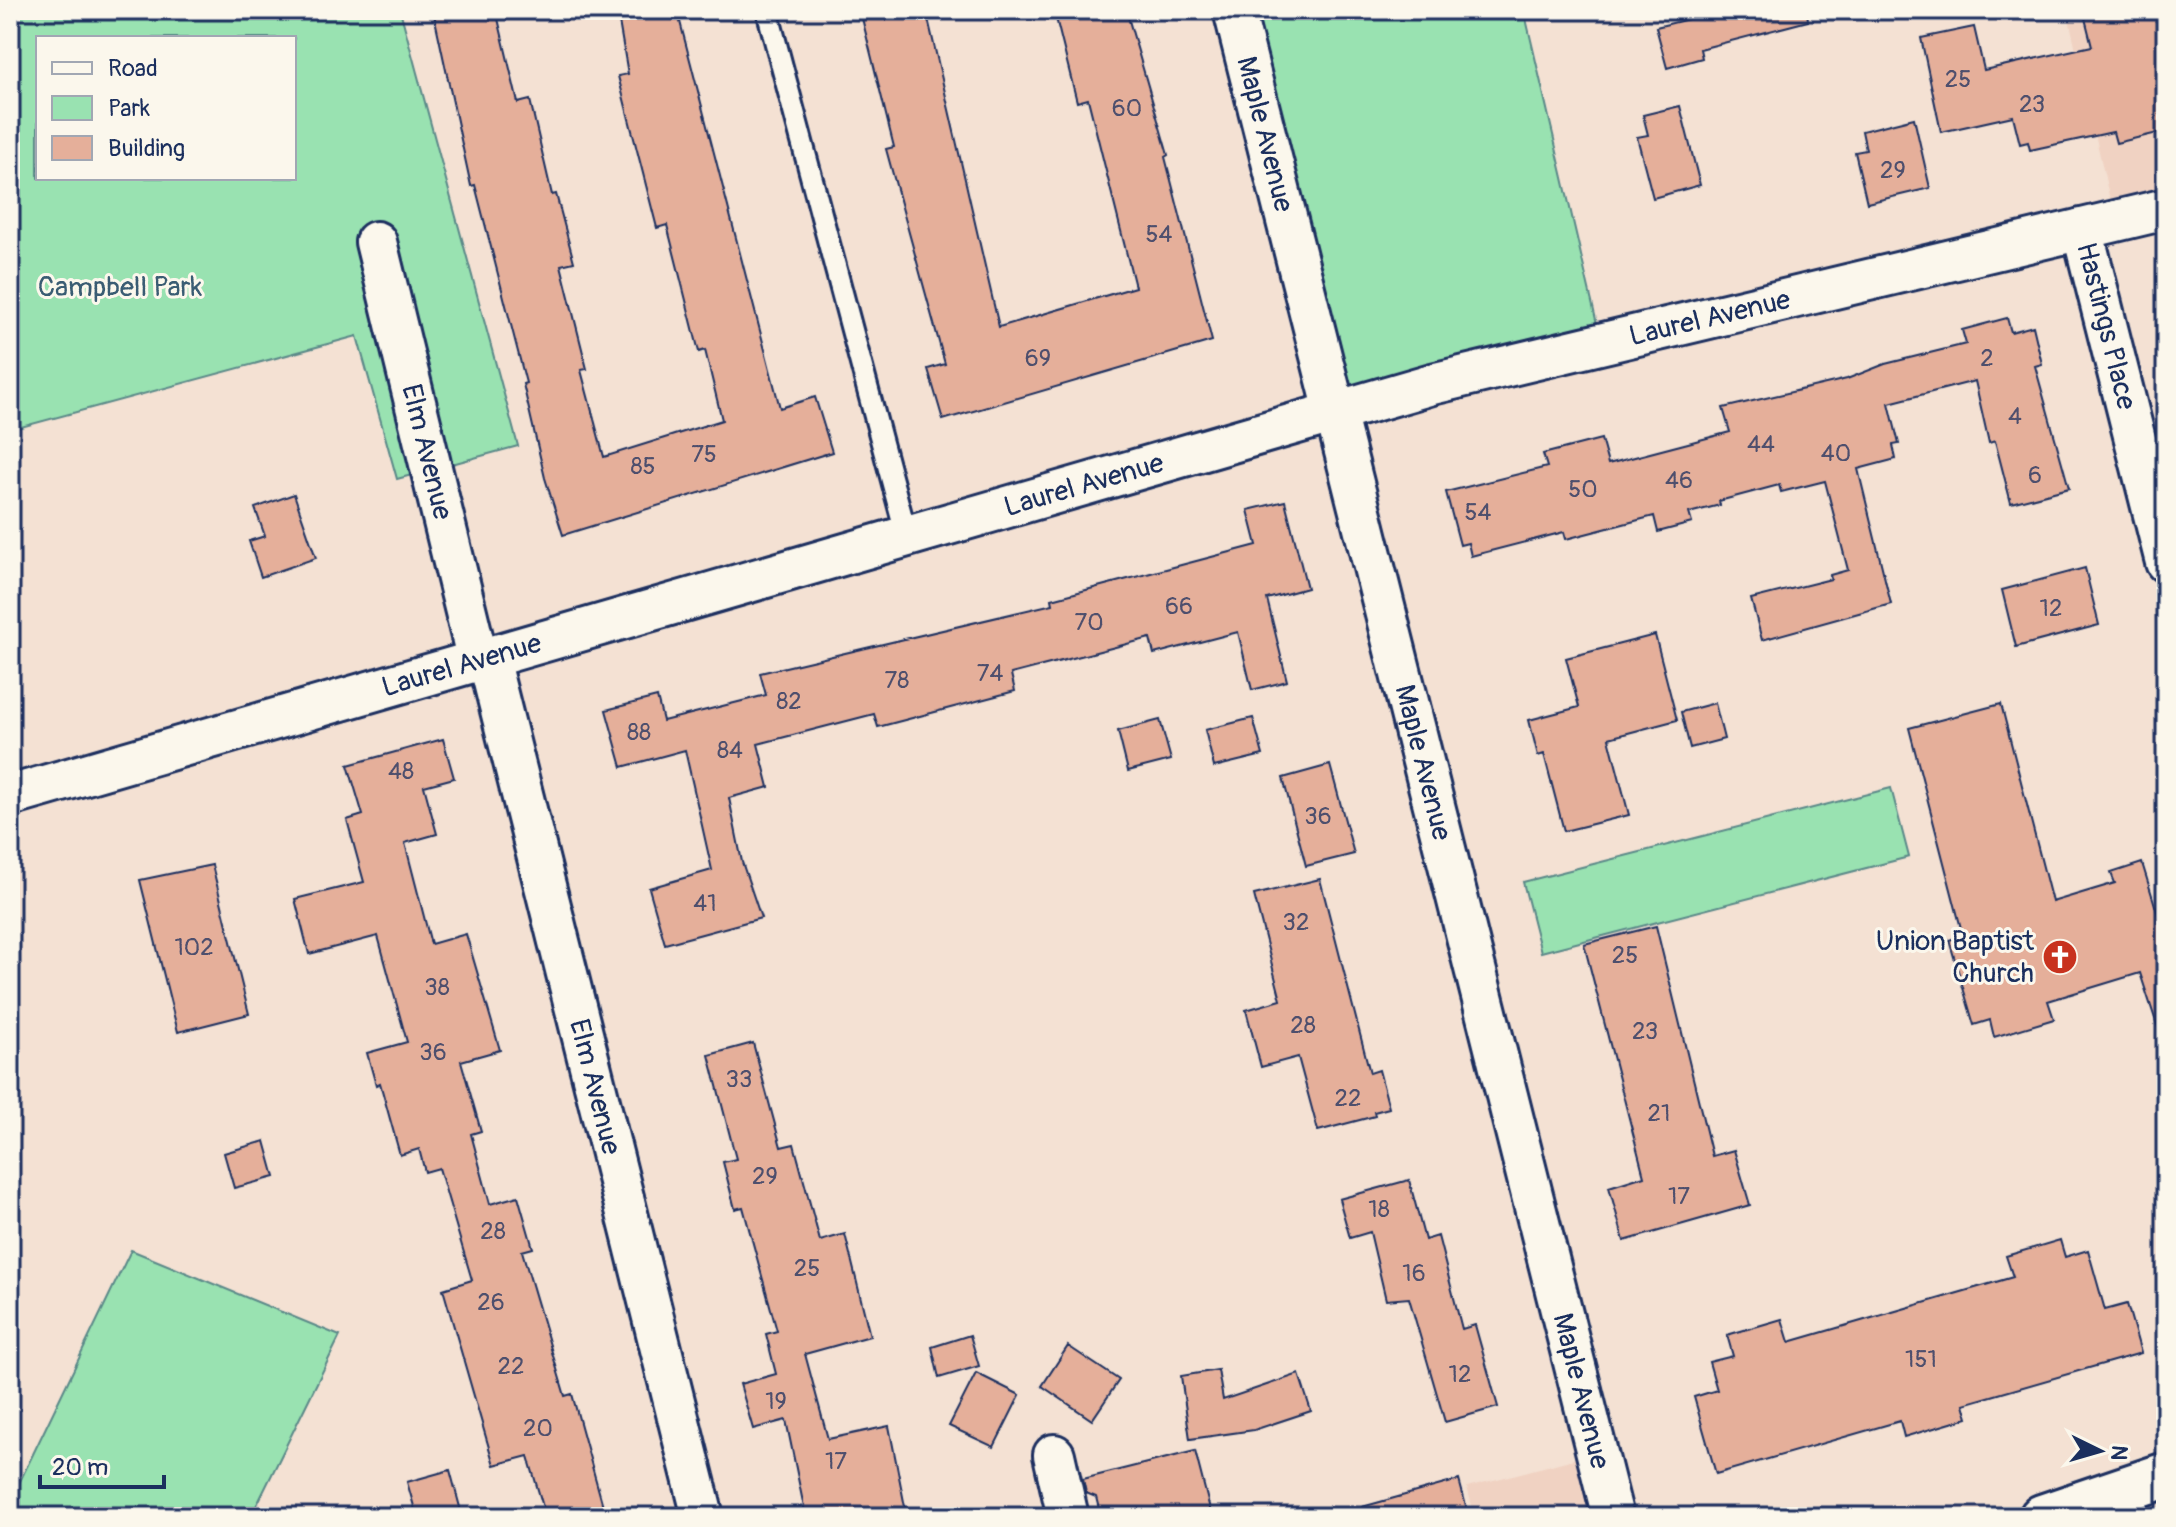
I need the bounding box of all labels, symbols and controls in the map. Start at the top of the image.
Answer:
legend [36,36,296,180]
street label: Maple Avenue [1229,53,1302,216]
text: Road [108,54,158,83]
house number: 25 [1945,65,1971,94]
house number: 23 [2019,90,2045,119]
text: Park [108,94,150,123]
house number: 60 [1112,94,1142,123]
text: Building [108,134,185,163]
house number: 29 [1880,156,1906,185]
house number: 54 [1146,220,1173,249]
street label: Hastings Place [2069,239,2144,413]
park label: Campbell Park [38,270,202,305]
street label: Laurel Avenue [1626,282,1794,354]
house number: 69 [1025,344,1051,373]
house number: 2 [1980,344,1994,373]
street label: Elm Avenue [394,381,460,523]
house number: 4 [2008,402,2022,431]
house number: 44 [1747,430,1775,459]
house number: 40 [1821,439,1851,468]
house number: 75 [691,440,717,469]
street label: Laurel Avenue [1000,445,1168,525]
house number: 85 [630,452,656,481]
house number: 6 [2028,461,2042,490]
house number: 46 [1665,466,1693,495]
house number: 50 [1568,475,1598,504]
house number: 54 [1465,498,1492,527]
house number: 66 [1165,592,1193,621]
house number: 12 [2040,594,2062,623]
house number: 70 [1074,608,1104,637]
street label: Laurel Avenue [378,625,545,705]
house number: 74 [977,659,1003,688]
house number: 78 [885,666,909,695]
street label: Maple Avenue [1387,681,1460,844]
house number: 82 [776,687,802,716]
house number: 88 [627,718,651,747]
house number: 84 [717,736,743,765]
house number: 48 [388,757,414,786]
house number: 36 [1304,802,1332,831]
house number: 41 [693,889,717,918]
house number: 32 [1283,908,1309,937]
place label: Union Baptist Church [1876,924,2035,991]
house number: 102 [174,933,214,962]
church icon: Union Baptist Church [2041,938,2079,976]
house number: 25 [1612,941,1638,970]
house number: 38 [424,973,450,1002]
house number: 28 [1290,1011,1316,1040]
street label: Elm Avenue [562,1015,629,1158]
house number: 23 [1632,1017,1658,1046]
house number: 36 [419,1038,447,1067]
house number: 33 [726,1065,752,1094]
house number: 22 [1335,1084,1361,1113]
house number: 21 [1648,1099,1670,1128]
house number: 29 [752,1162,778,1191]
house number: 17 [1668,1182,1690,1211]
house number: 18 [1368,1195,1390,1224]
house number: 28 [480,1217,506,1246]
house number: 25 [794,1254,820,1283]
house number: 16 [1402,1259,1426,1288]
house number: 26 [477,1288,505,1317]
street label: Maple Avenue [1545,1310,1618,1473]
house number: 151 [1905,1345,1937,1374]
house number: 22 [498,1352,524,1381]
house number: 12 [1449,1360,1471,1389]
house number: 19 [765,1387,787,1416]
north arrow [2060,1411,2140,1491]
house number: 20 [523,1414,553,1443]
scale bar [40,1439,164,1489]
text: N [2104,1444,2134,1461]
house number: 17 [825,1447,847,1476]
text: 20 m [52,1453,108,1482]

